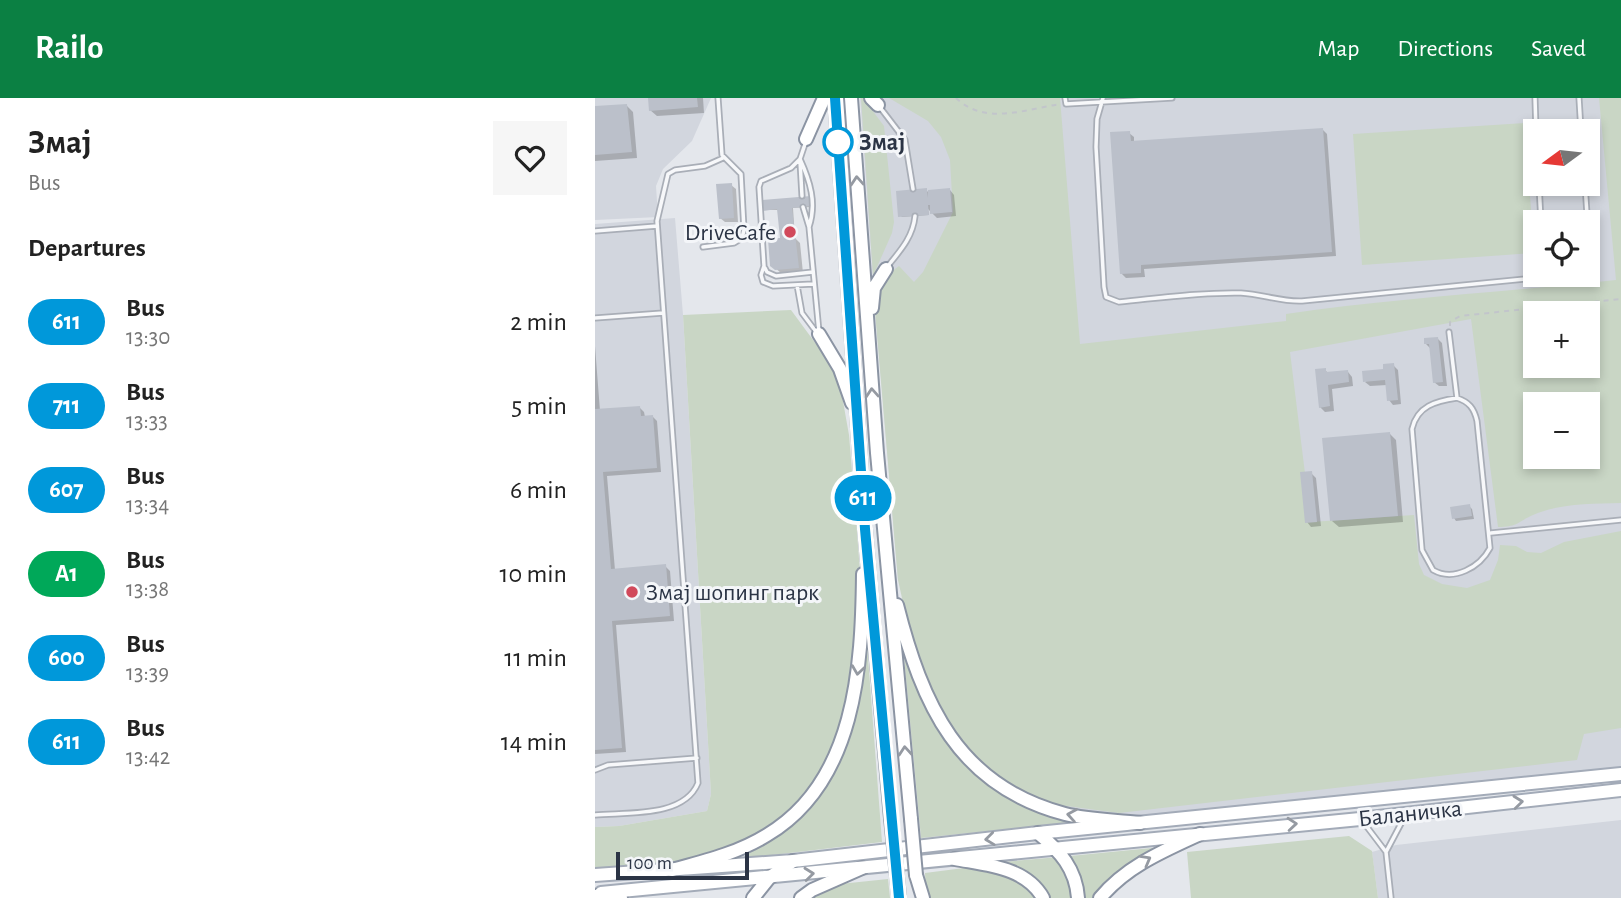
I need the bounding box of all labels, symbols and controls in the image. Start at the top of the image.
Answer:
text: Railo [35,32,104,65]
text: Map [1317,37,1359,61]
text: Directions [1397,37,1493,61]
text: Saved [1531,37,1586,61]
north arrow [1523,119,1599,196]
map controls [1523,119,1600,469]
button: heart [493,121,567,195]
text: Змај [28,127,92,160]
marker: Змај [823,127,853,157]
place label: Змај [859,131,905,155]
text: Bus [28,172,61,195]
one-way arrow [850,175,865,186]
button: locate [1523,210,1600,287]
place label: DriveCafe [685,221,776,245]
marker: DriveCafe [782,224,798,240]
text: Departures [28,235,146,261]
text: Bus [126,295,165,321]
button: + [1523,301,1600,378]
text: 2 min [510,309,567,335]
text: 611 [52,310,81,334]
text: 13:30 [126,326,170,349]
text: Bus [126,379,165,405]
one-way arrow [865,387,880,398]
button: − [1523,392,1600,469]
text: 5 min [511,393,567,419]
text: 711 [53,394,80,418]
text: 13:33 [126,410,168,433]
text: Bus [126,463,165,489]
line badge: 611 [823,475,903,521]
text: 6 min [510,477,567,503]
text: 607 [49,478,84,502]
text: 611 [849,486,877,510]
text: 13:34 [126,494,169,517]
text: Bus [126,547,165,573]
text: 10 min [500,561,567,587]
text: A1 [55,562,78,586]
text: 13:38 [126,578,169,601]
place label: Змај шопинг парк [646,581,819,605]
marker: Змај шопинг парк [624,584,640,600]
text: Bus [126,631,165,657]
text: 11 min [504,645,567,671]
text: 600 [48,646,85,670]
text: 13:39 [126,662,169,685]
one-way arrow [851,664,866,676]
text: Bus [126,715,165,741]
text: 14 min [501,729,567,755]
text: 611 [52,730,81,754]
text: 13:42 [126,746,170,769]
one-way arrow [898,746,913,757]
one-way arrow [1513,795,1524,810]
street label: Баланичка [1357,797,1463,831]
one-way arrow [1066,808,1078,823]
one-way arrow [1287,817,1298,832]
one-way arrow [985,832,996,847]
scale bar [616,849,749,881]
text: 100 m [627,854,672,873]
one-way arrow [1139,855,1151,868]
one-way arrow [804,867,815,882]

